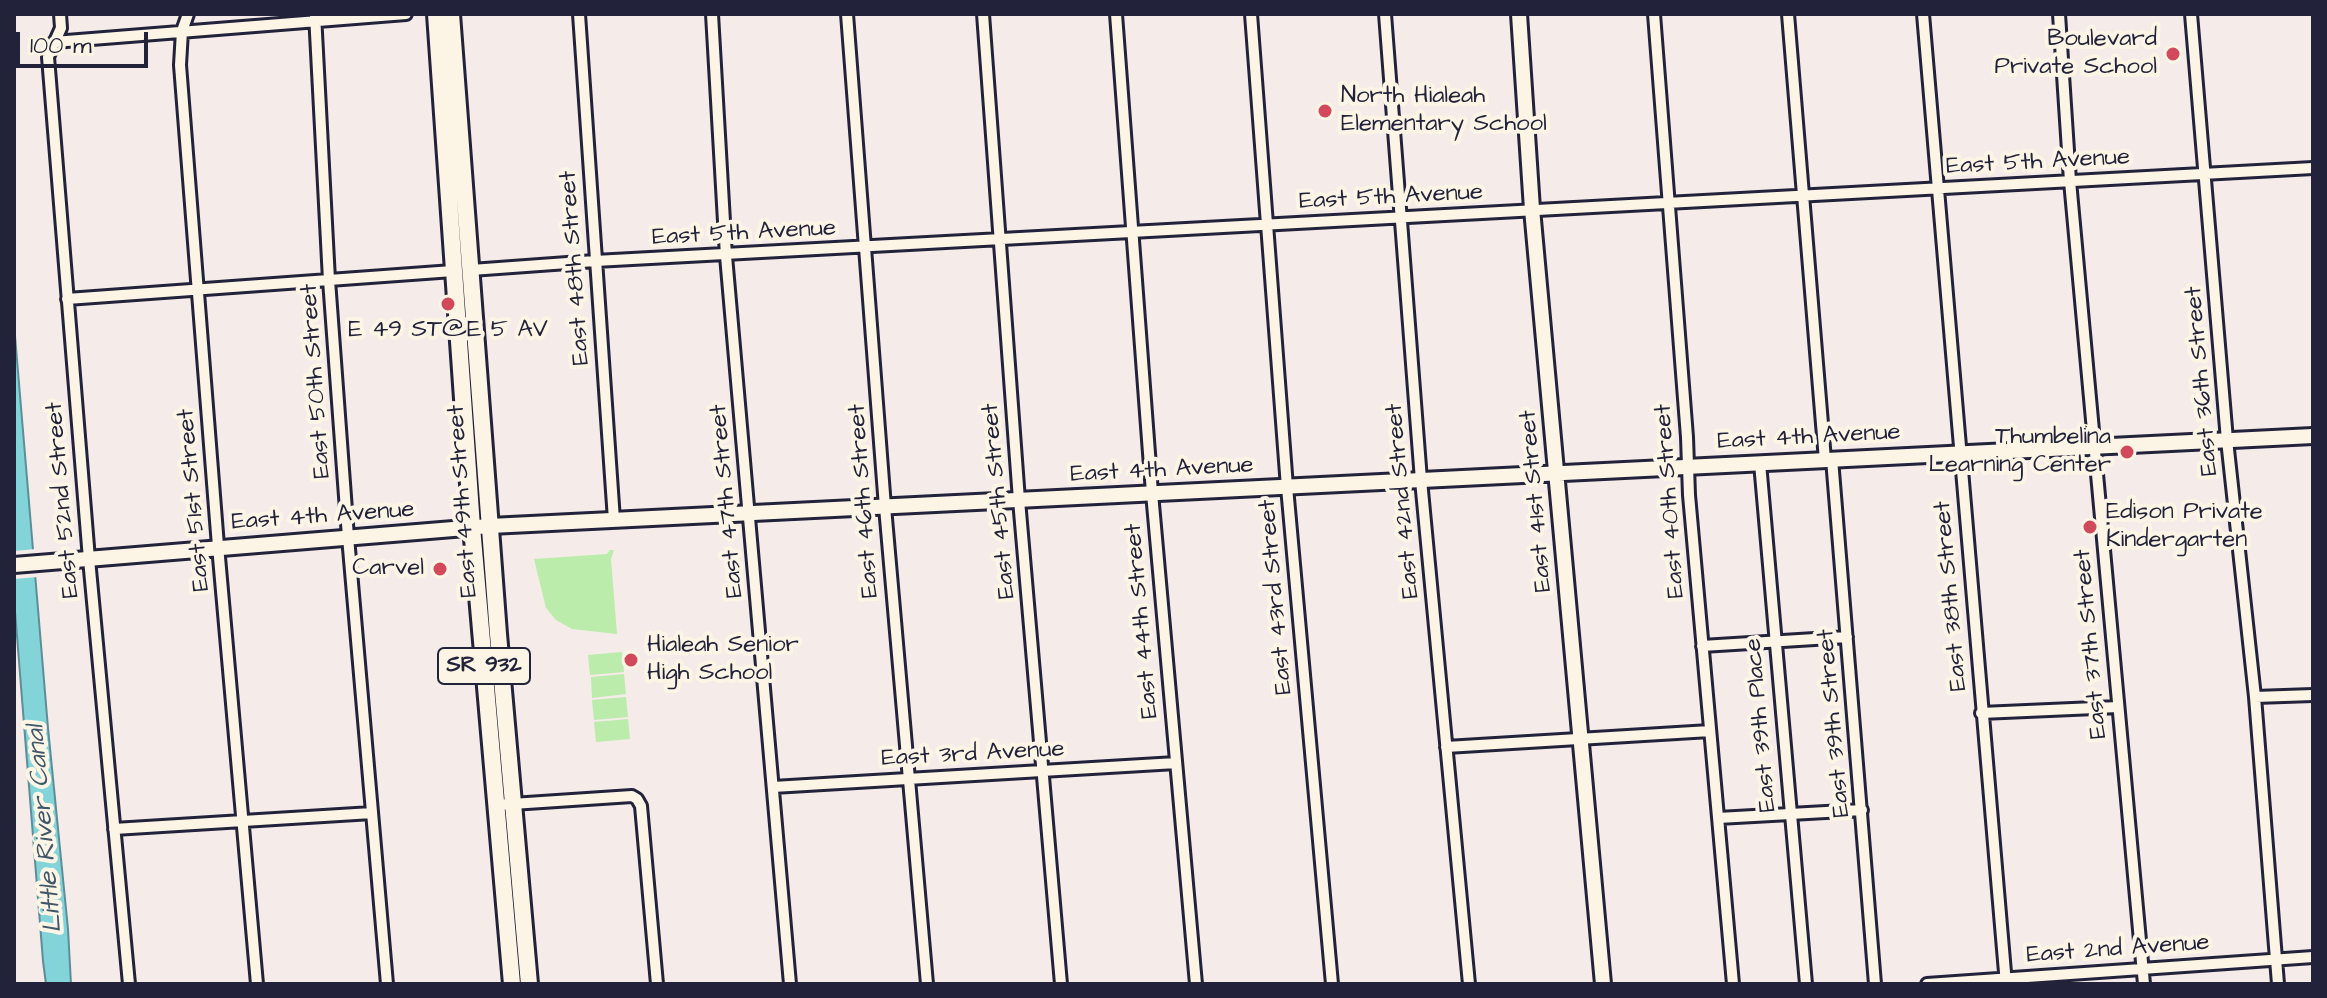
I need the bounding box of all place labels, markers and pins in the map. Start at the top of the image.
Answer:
place label: Boulevard Private School [1995,26,2157,82]
marker: Boulevard Private School [2164,45,2182,63]
place label: North Hialeah Elementary School [1341,83,1547,139]
marker: North Hialeah Elementary School [1316,102,1334,120]
marker: E 49 ST@E 5 AV [439,295,457,313]
place label: E 49 ST@E 5 AV [348,317,548,345]
place label: Thumbelina Learning Center [1928,424,2111,480]
marker: Thumbelina Learning Center [2118,443,2136,461]
place label: Edison Private Kindergarten [2106,499,2263,555]
marker: Edison Private Kindergarten [2081,518,2099,536]
place label: Carvel [352,555,424,583]
marker: Carvel [431,560,449,578]
place label: Hialeah Senior High School [647,632,799,688]
marker: Hialeah Senior High School [622,651,640,669]

